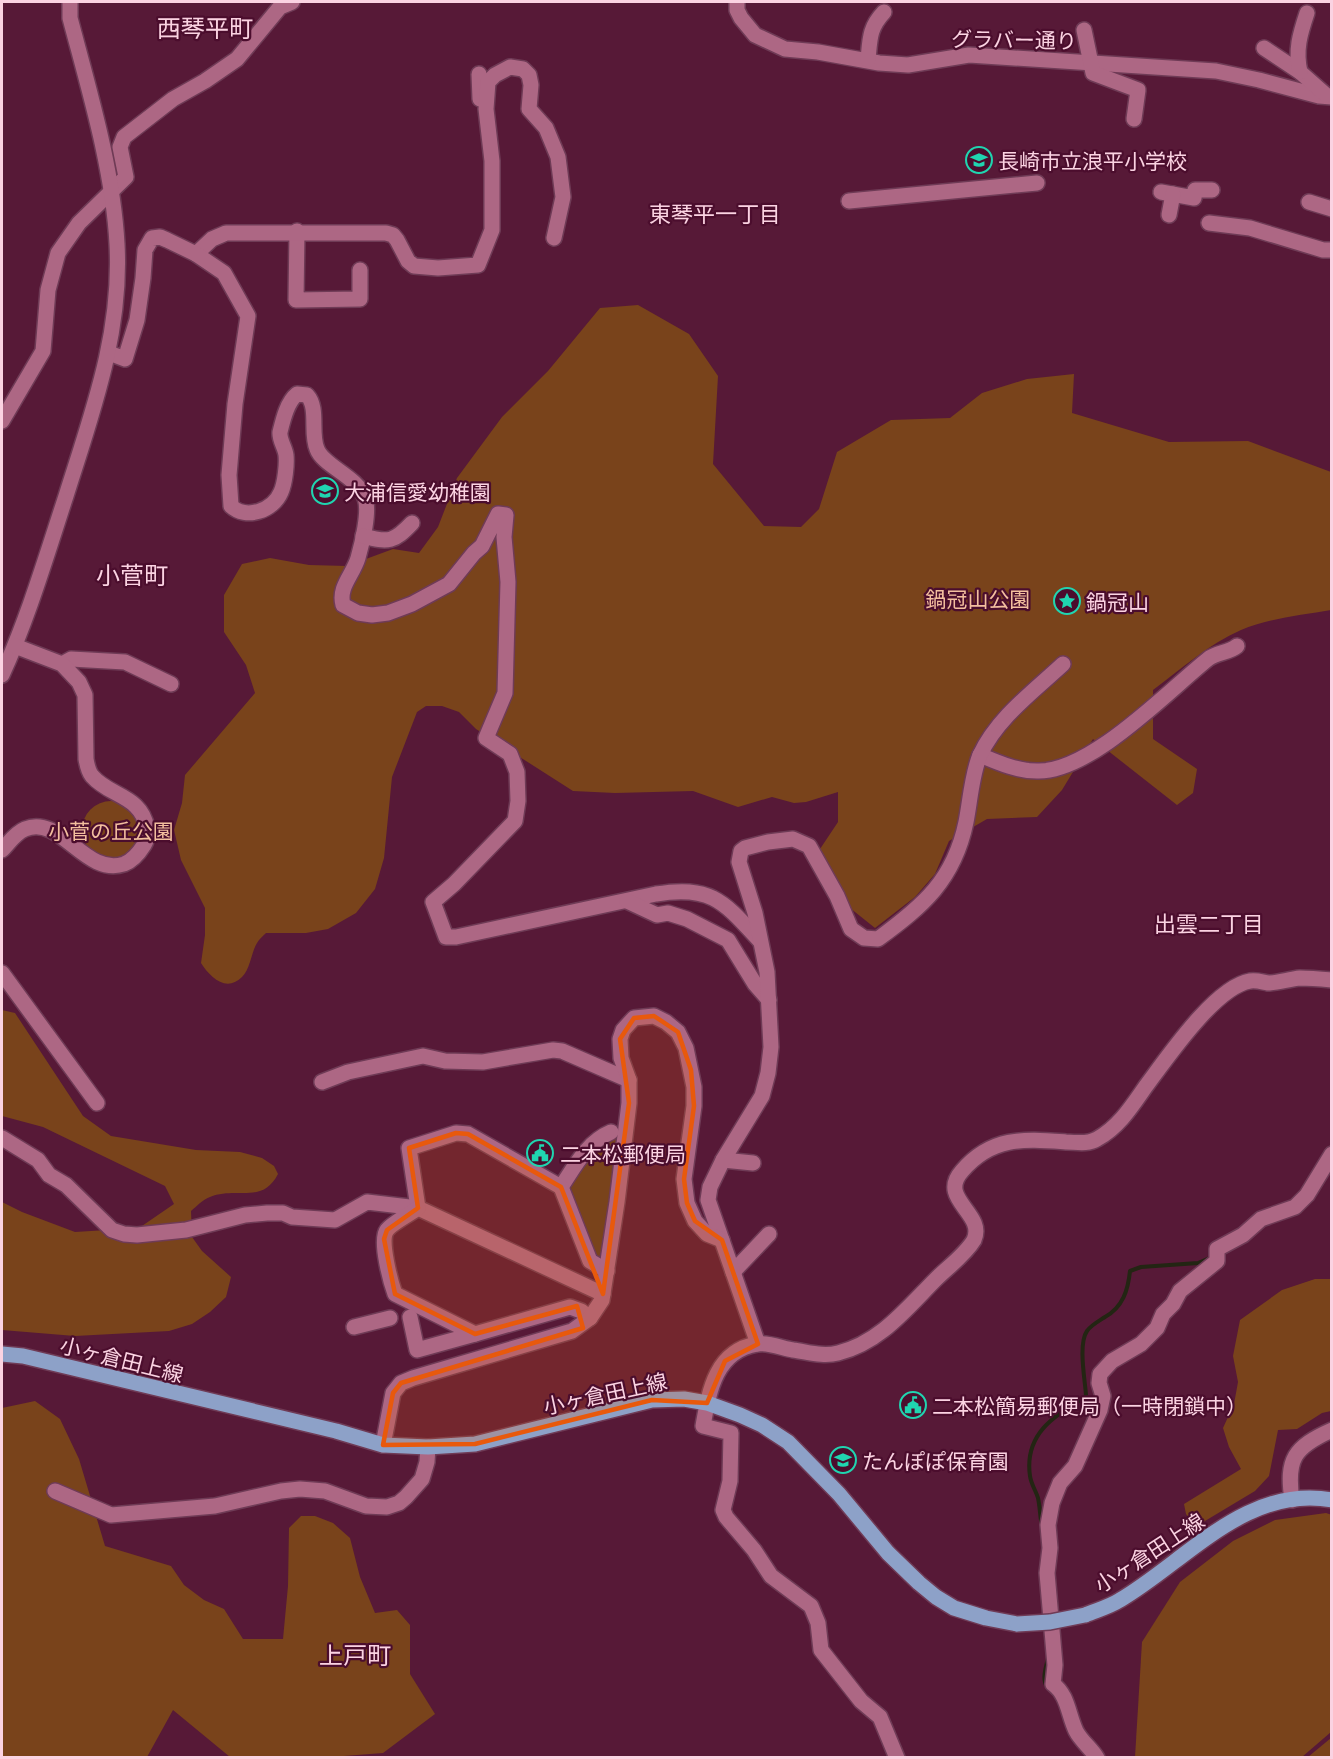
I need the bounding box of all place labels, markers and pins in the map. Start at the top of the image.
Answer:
school or university icon: 長崎市立浪平小学校 [964,145,994,175]
place label: 長崎市立浪平小学校 [998,148,1187,173]
school or university icon: 大浦信愛幼稚園 [310,476,340,506]
place label: 大浦信愛幼稚園 [344,479,491,504]
place icon: 鍋冠山 [1052,586,1082,616]
place label: 鍋冠山 [1086,589,1149,614]
public building icon: 二本松郵便局 [525,1138,555,1168]
place label: 二本松郵便局 [560,1141,686,1166]
public building icon: 二本松簡易郵便局（一時閉鎖中） [898,1390,928,1420]
place label: 二本松簡易郵便局（一時閉鎖中） [932,1393,1247,1418]
school or university icon: たんぽぽ保育園 [828,1445,858,1475]
place label: たんぽぽ保育園 [862,1448,1009,1473]

